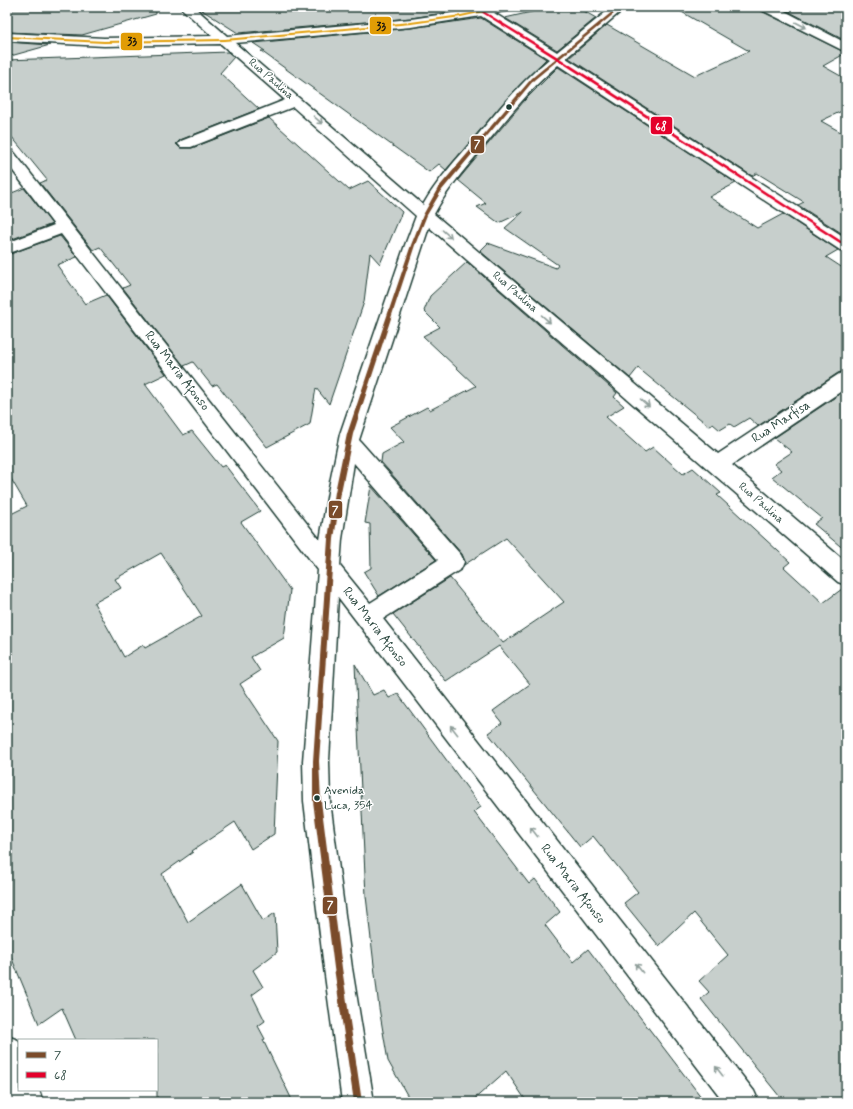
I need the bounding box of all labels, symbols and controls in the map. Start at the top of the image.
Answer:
line badge: 33 [369,16,392,35]
text: 33 [376,20,386,34]
one-way arrow [795,22,807,29]
line badge: 33 [120,32,143,51]
text: 33 [127,35,137,49]
street label: Rua Paulina [245,56,297,103]
unlabelled marker [504,102,514,112]
one-way arrow [313,116,323,125]
line badge: 68 [650,116,673,135]
text: 68 [655,120,667,134]
line badge: 7 [470,135,485,154]
text: 7 [474,138,481,152]
one-way arrow [442,230,453,239]
street label: Rua Paulina [489,269,541,316]
one-way arrow [541,314,551,323]
street label: Rua Maria Afonso [139,328,214,416]
street label: Rua Marfisa [748,397,814,447]
one-way arrow [640,399,650,408]
street label: Rua Paulina [735,480,787,527]
line badge: 7 [328,500,343,519]
text: 7 [332,504,339,518]
street label: Rua Maria Afonso [337,584,412,672]
one-way arrow [450,724,458,735]
place label: Avenida Luca, 354 [324,783,373,814]
marker: Avenida Luca, 354 [312,793,322,803]
one-way arrow [529,827,538,838]
street label: Rua Maria Afonso [535,841,610,929]
line badge: 7 [322,896,338,915]
text: 7 [327,899,334,913]
one-way arrow [635,963,643,974]
legend [18,1039,158,1091]
text: 7 [54,1048,61,1064]
one-way arrow [714,1066,723,1077]
text: 68 [54,1068,67,1084]

